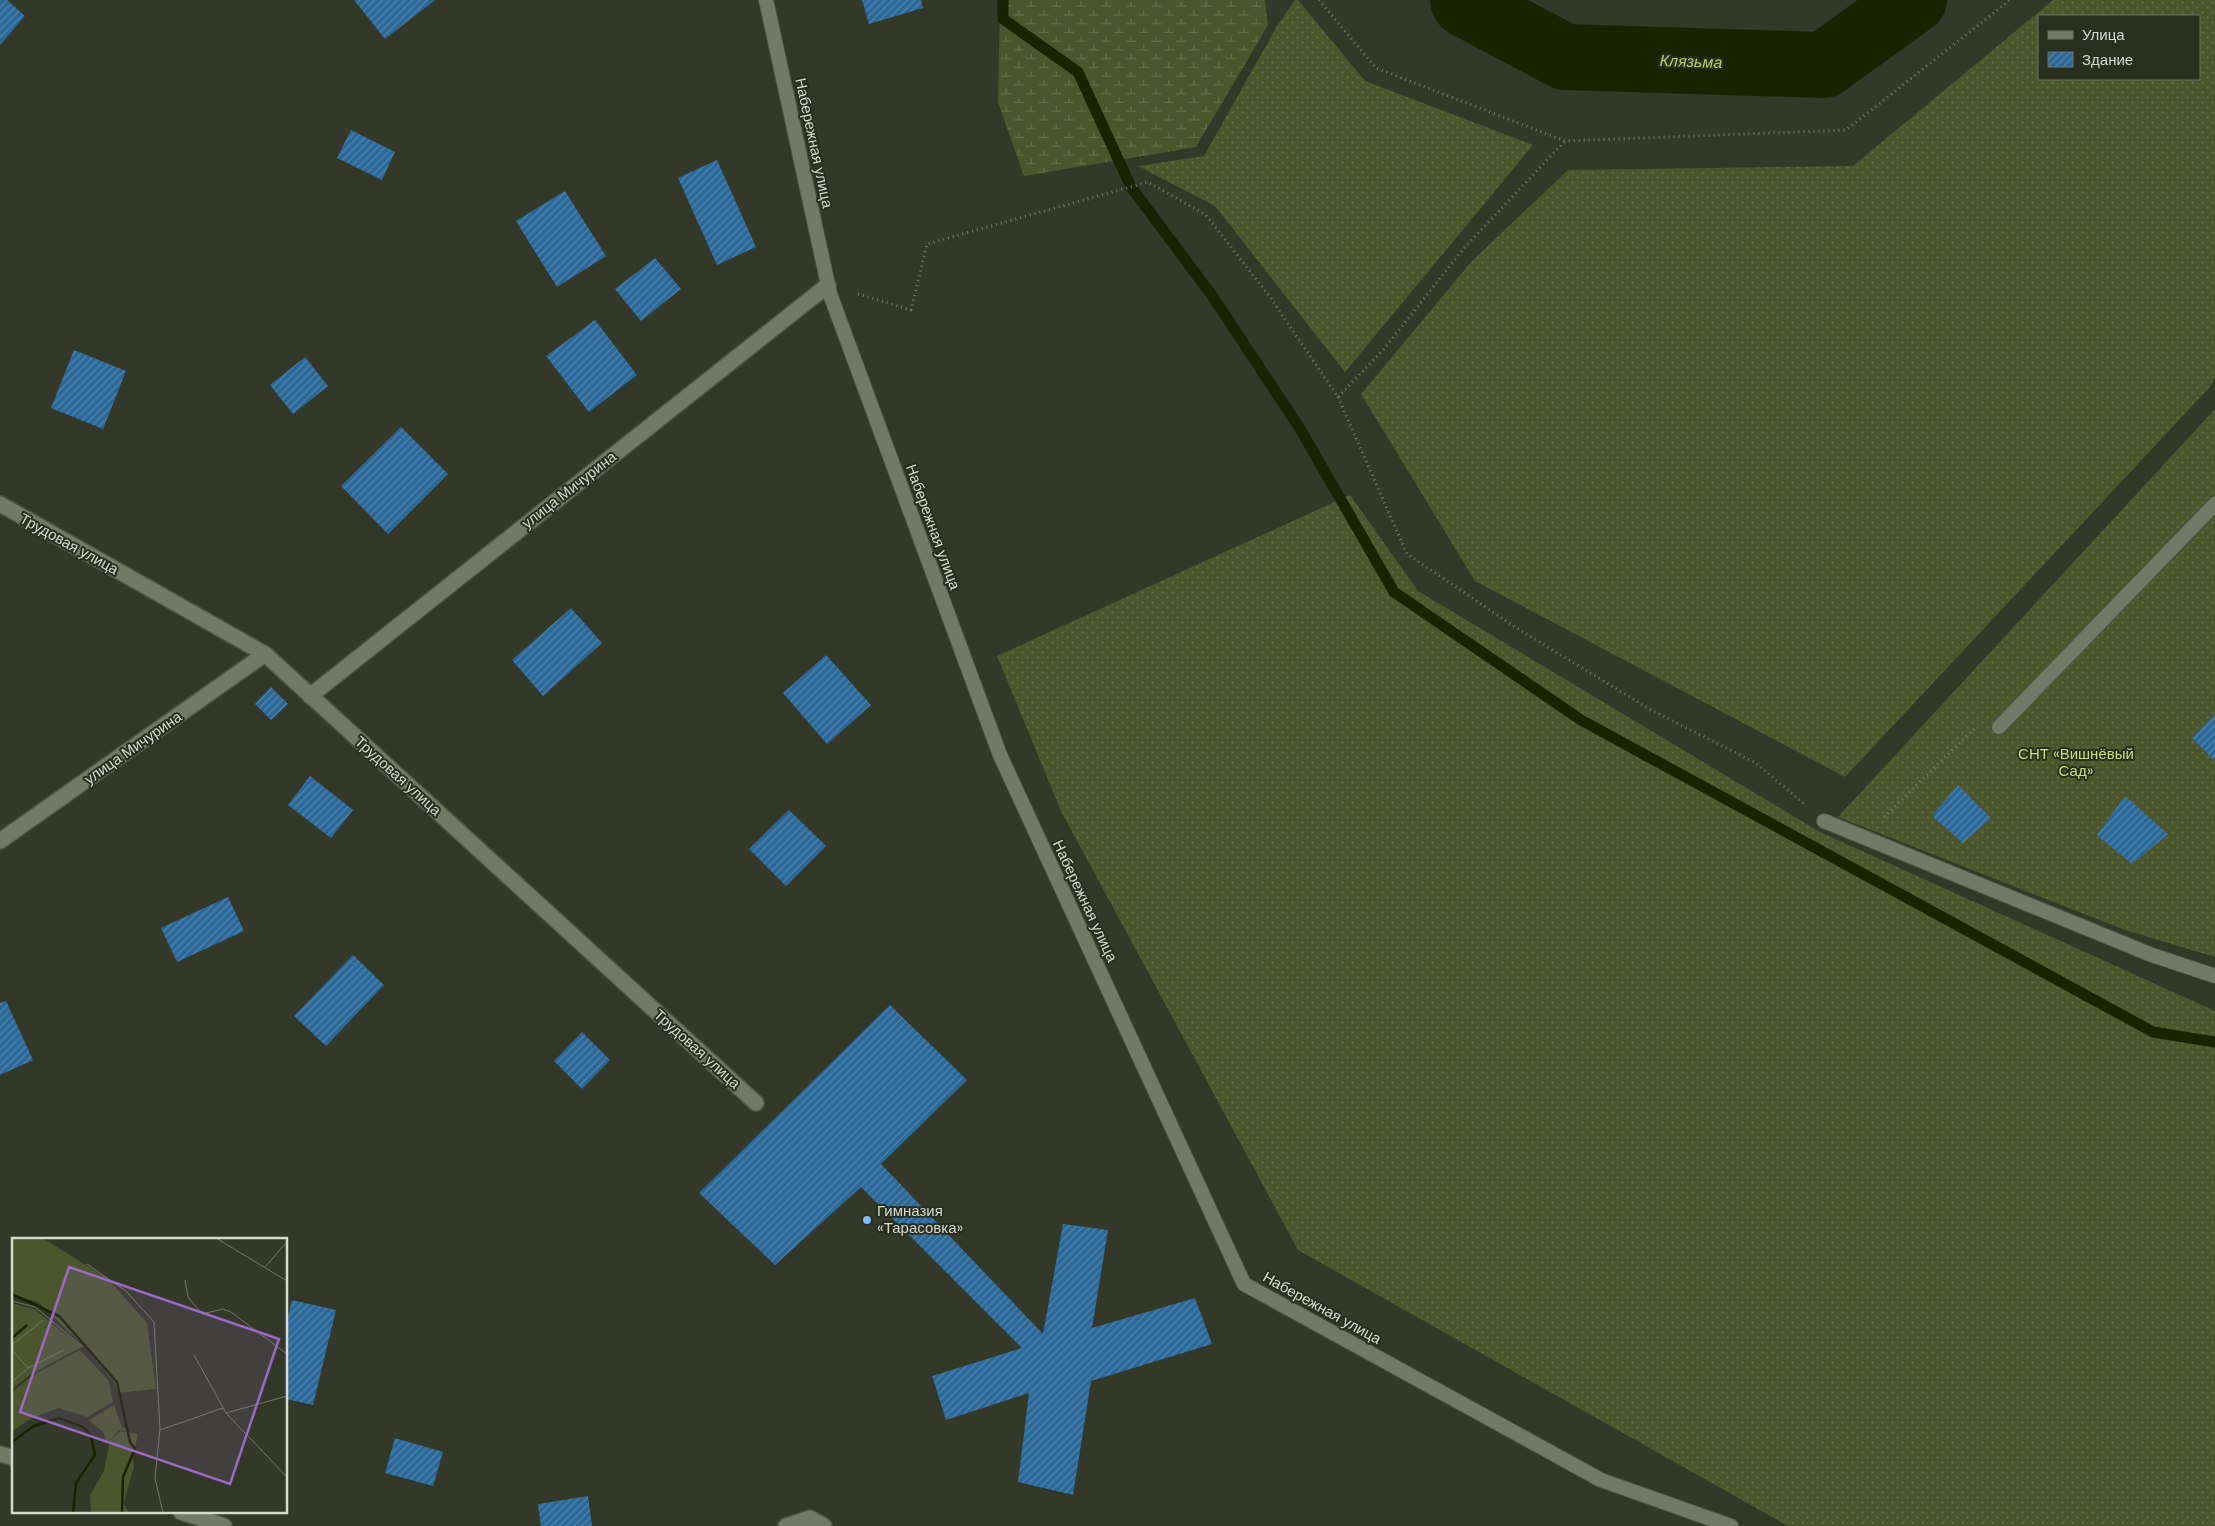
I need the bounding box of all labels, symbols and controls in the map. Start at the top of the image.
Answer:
legend [2038,15,2200,80]
text: Улица [2082,25,2125,45]
water label: Клязьма [1659,50,1723,73]
text: Здание [2082,50,2133,70]
street label: Набережная улица [790,76,838,211]
street label: улица Мичурина [518,446,621,533]
street label: Набережная улица [901,461,965,593]
street label: Трудовая улица [16,509,123,580]
street label: улица Мичурина [80,707,186,789]
street label: Трудовая улица [350,732,446,821]
park label: СНТ «Вишнёвый Сад» [2018,744,2134,781]
street label: Набережная улица [1048,837,1122,966]
street label: Трудовая улица [649,1005,745,1094]
place label: Гимназия «Тарасовка» [877,1201,964,1238]
marker: Гимназия «Тарасовка» [861,1214,873,1226]
inset map [12,1238,288,1514]
street label: Набережная улица [1259,1267,1385,1349]

